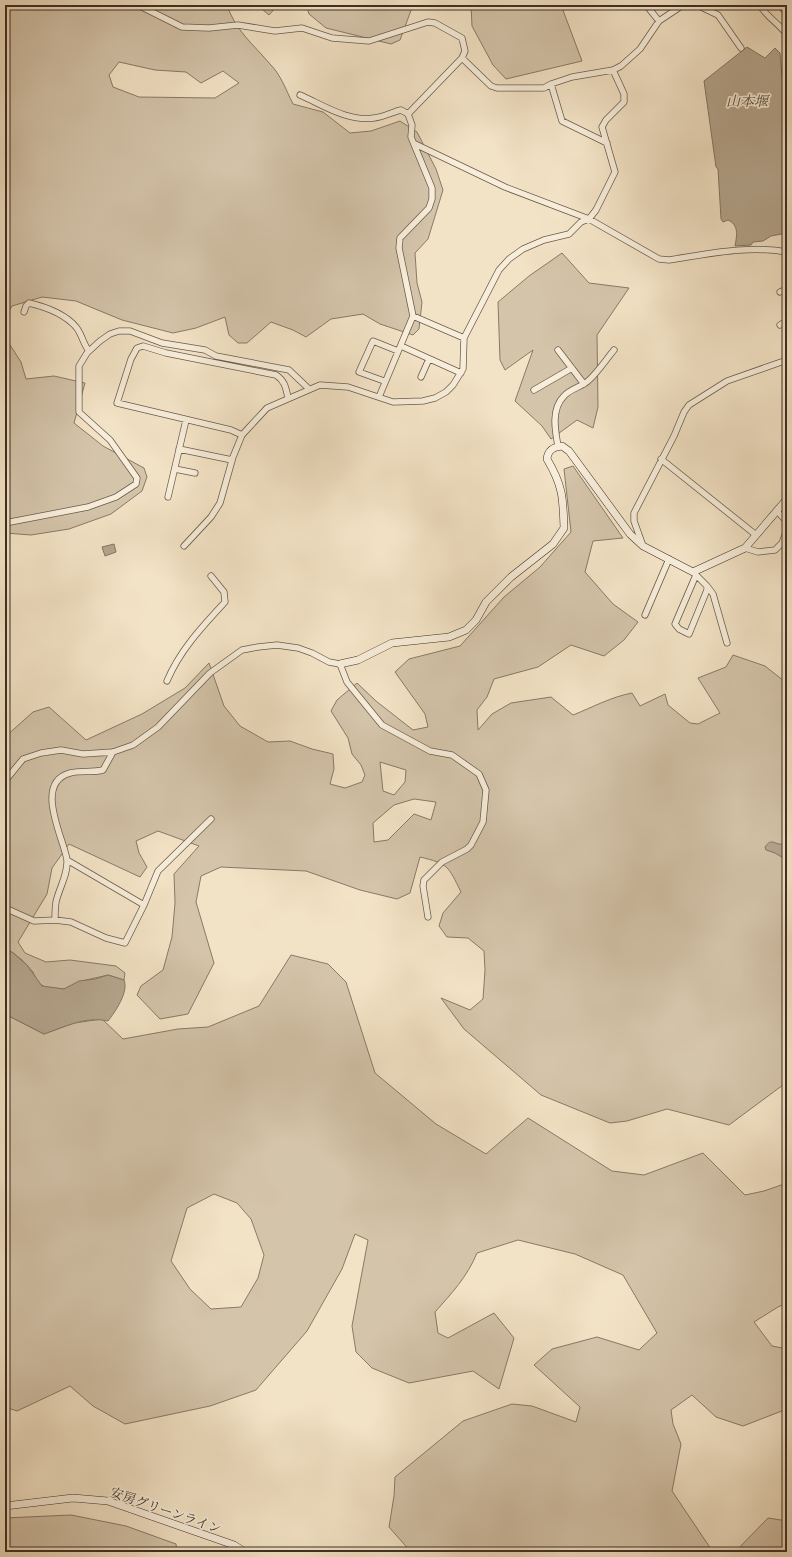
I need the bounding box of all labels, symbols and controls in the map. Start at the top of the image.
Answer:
water label: 山本堰 [726,91,770,111]
street label: 安房グリーンライン [108,1483,224,1538]

